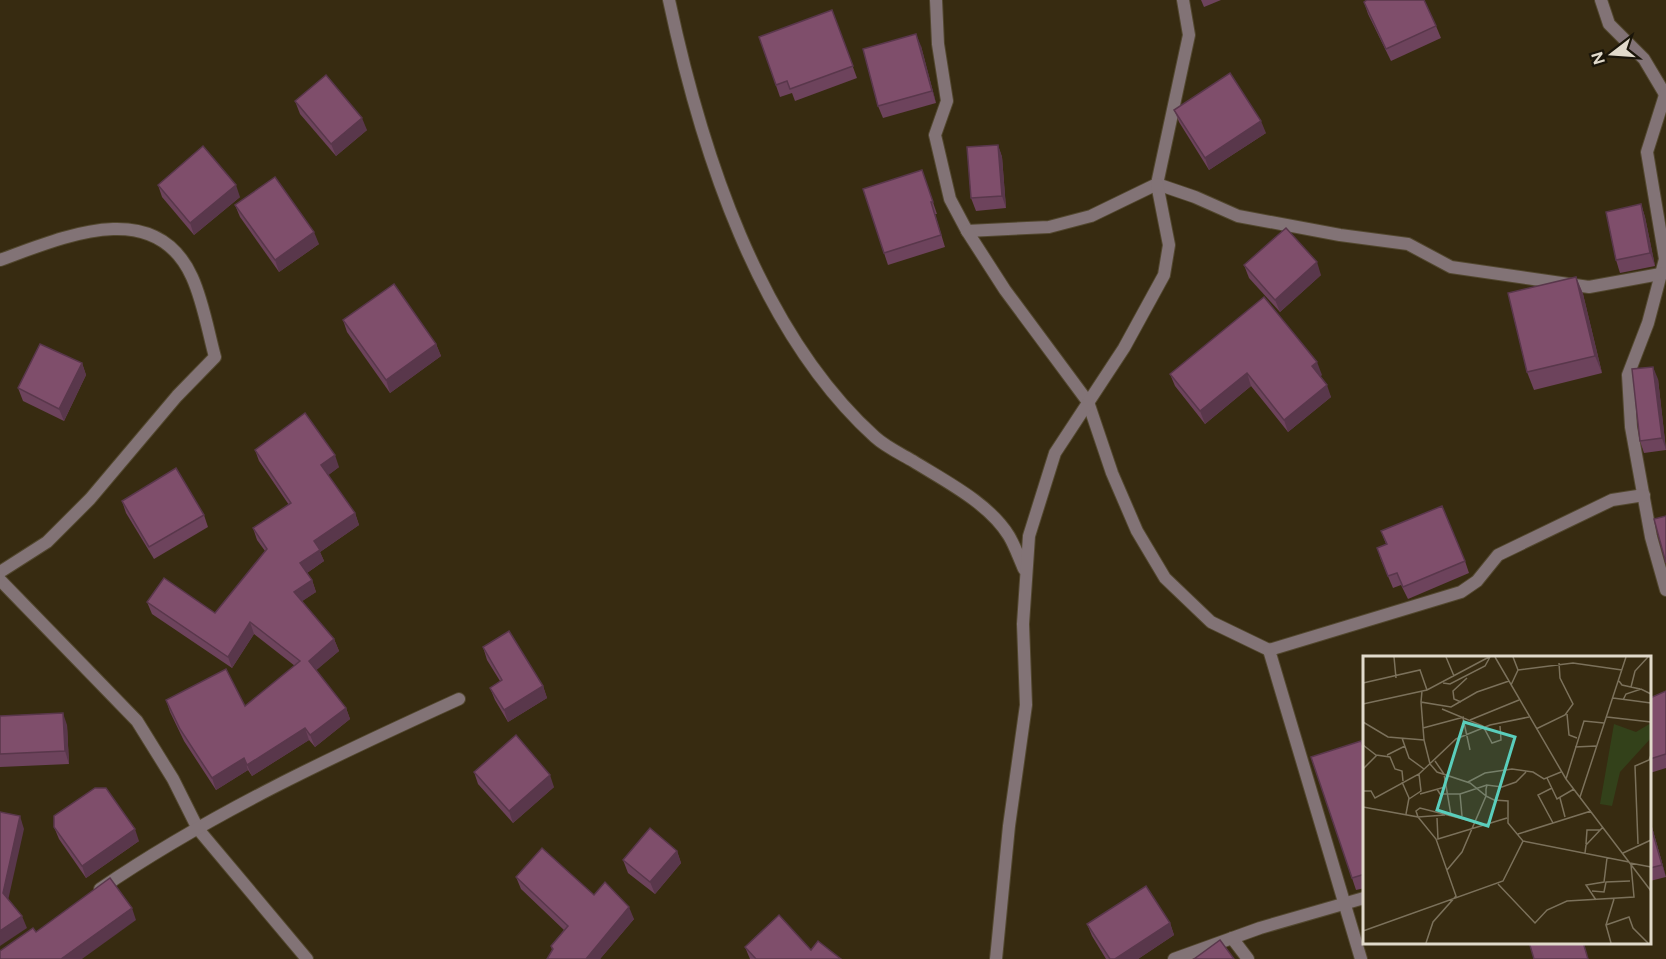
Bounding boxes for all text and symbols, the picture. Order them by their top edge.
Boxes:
north arrow [1582,24,1642,84]
text: N [1587,50,1609,67]
inset map [1363,656,1651,944]

